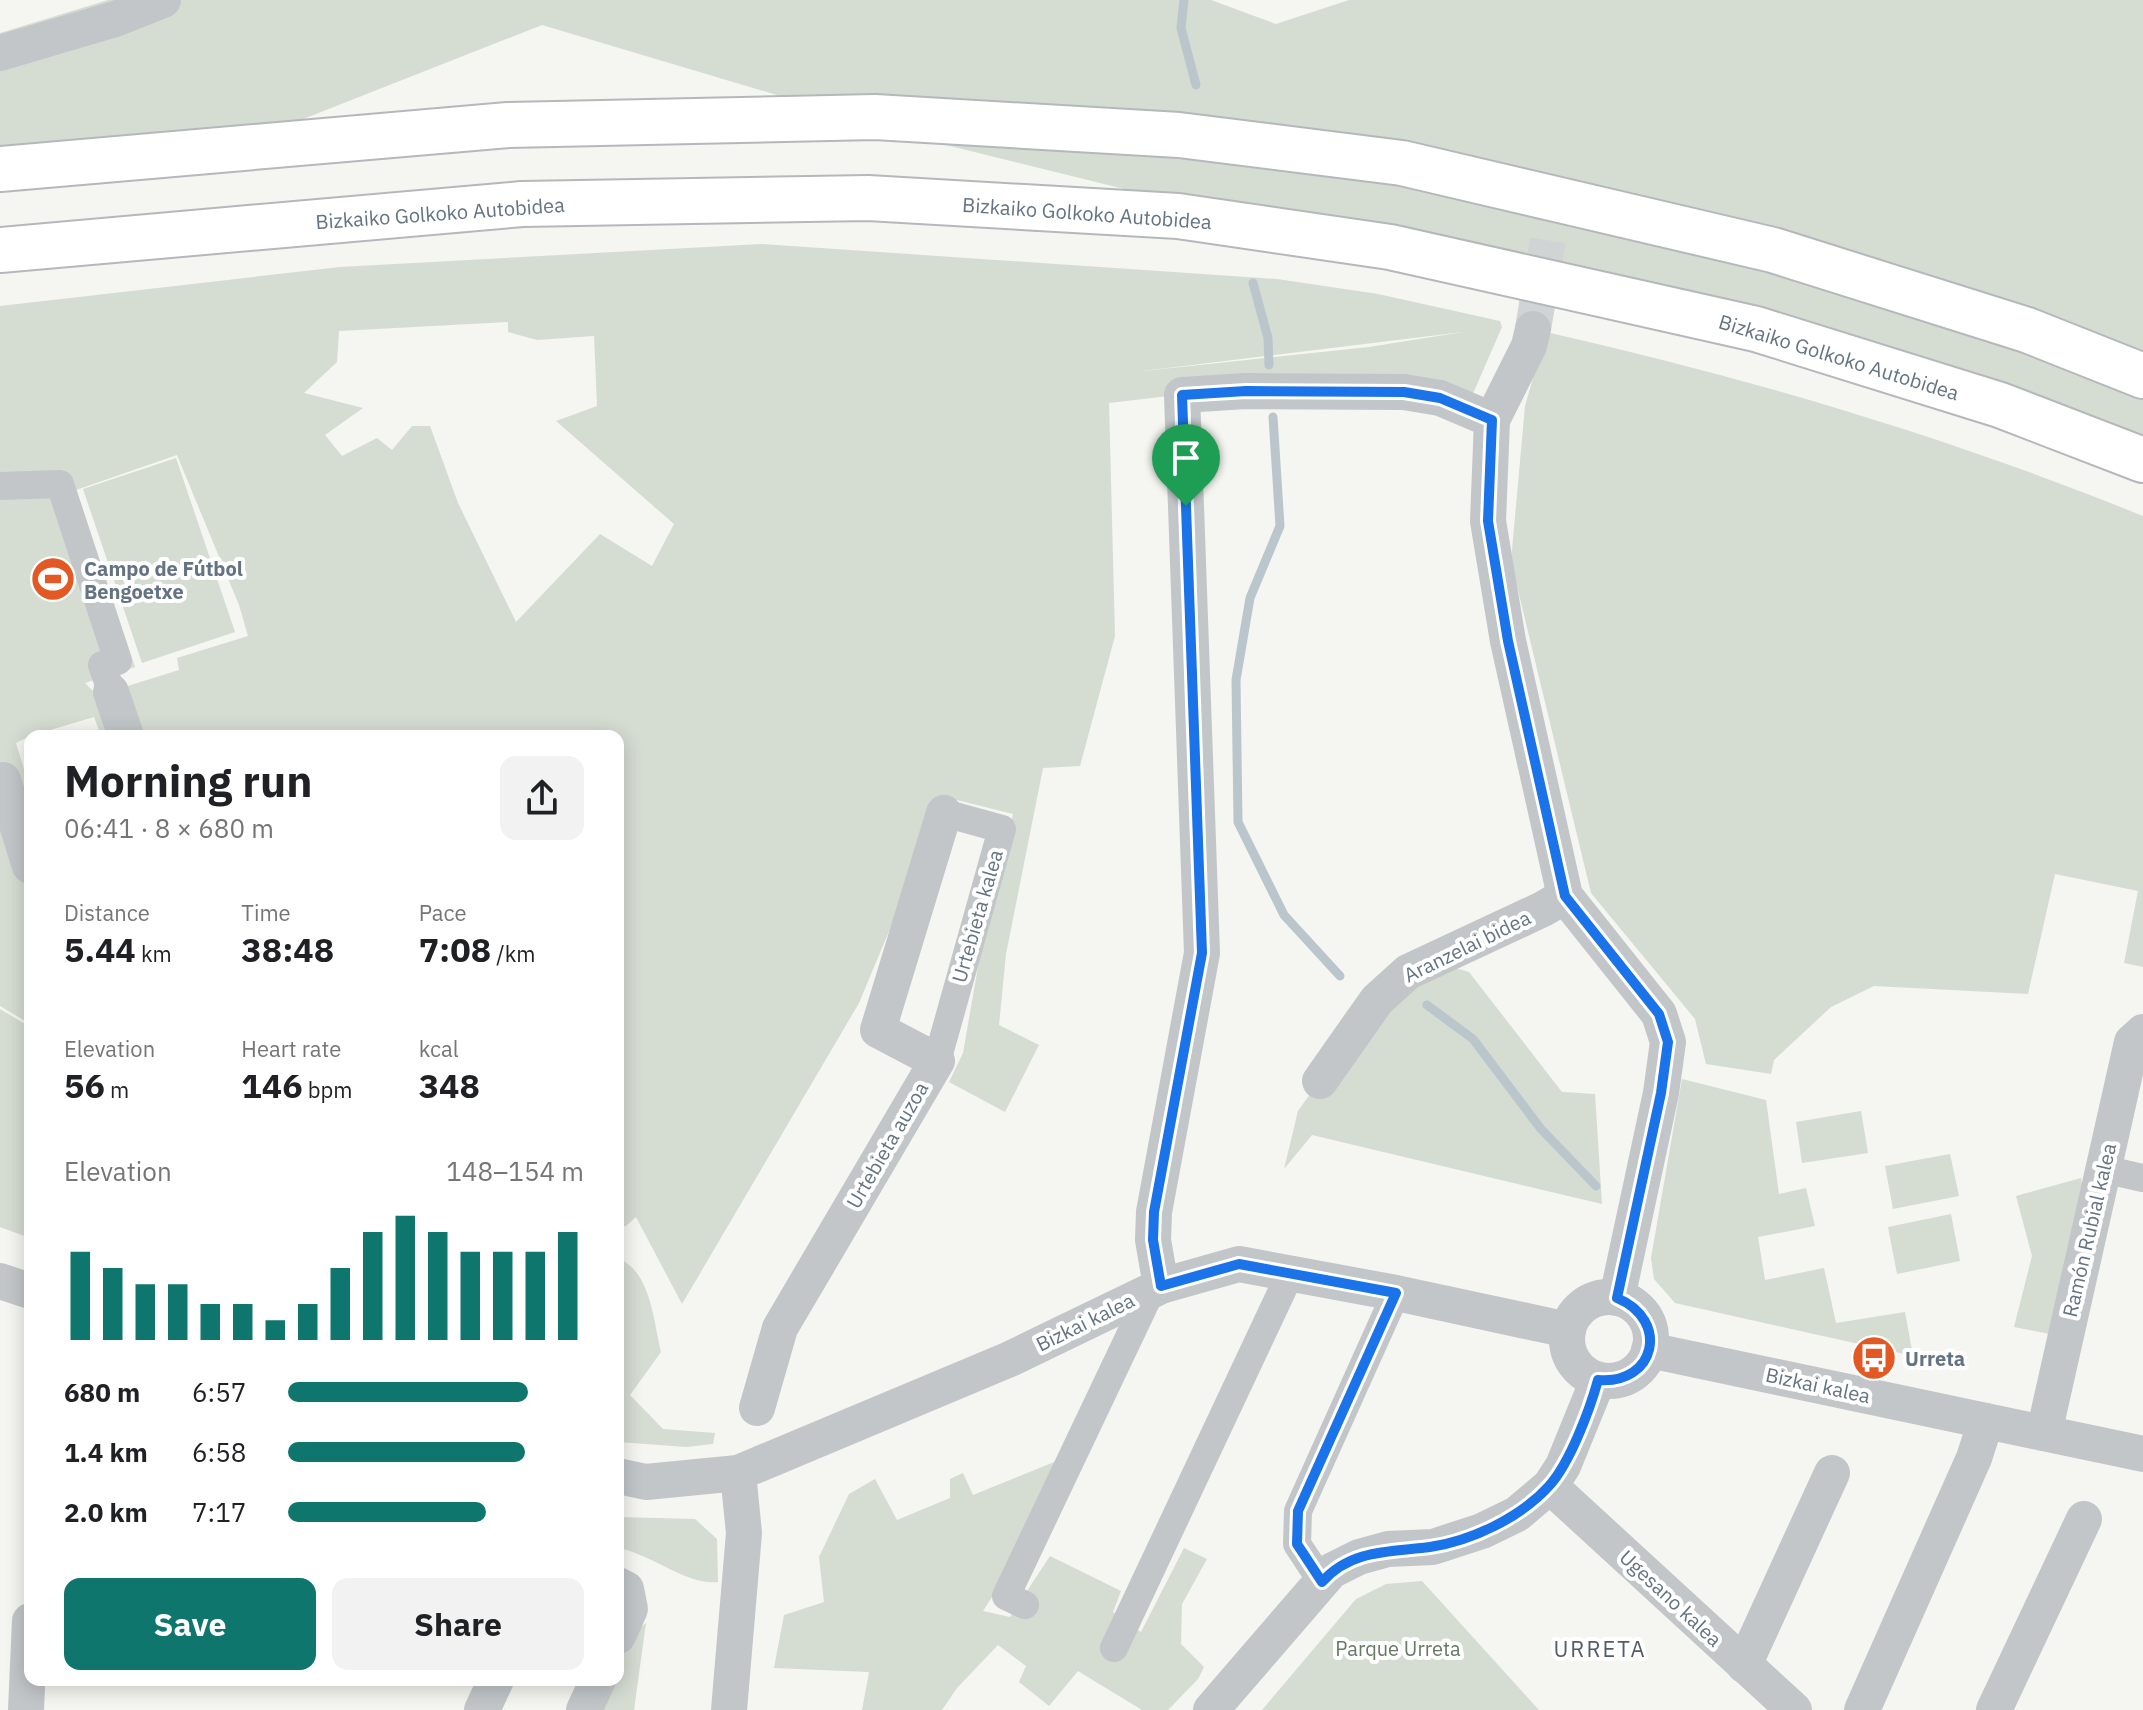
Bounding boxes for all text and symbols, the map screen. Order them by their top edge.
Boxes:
street label: Bizkaiko Golkoko Autobidea [314,191,566,235]
street label: Bizkaiko Golkoko Autobidea [961,191,1213,235]
street label: Bizkaiko Golkoko Autobidea [1716,308,1963,407]
pin [1152,424,1220,506]
icon: arrive [1164,436,1208,480]
sports icon: Campo de Fútbol Bengoetxe [29,555,77,603]
place label: Campo de Fútbol Bengoetxe [84,555,243,605]
text: Morning run [64,752,313,809]
button: share [500,756,584,840]
text: 06:41 · 8 × 680 m [64,811,274,845]
street label: Urtebieta kalea [945,846,1009,986]
text: Distance [64,898,150,927]
text: Time [241,898,291,927]
text: Pace [419,898,467,927]
street label: Aranzelai bidea [1399,904,1535,988]
text: 5.44 [64,927,136,971]
text: 38:48 [241,927,334,971]
text: 7:08 [419,927,491,971]
text: km [136,939,172,968]
text: /km [491,939,536,968]
text: Elevation [64,1034,155,1063]
text: Heart rate [241,1034,341,1063]
text: kcal [419,1034,459,1063]
text: 56 [64,1063,105,1107]
text: 146 [241,1063,303,1107]
text: 348 [419,1063,480,1107]
text: m [105,1075,129,1104]
text: bpm [303,1075,352,1104]
street label: Urtebieta auzoa [840,1077,934,1213]
street label: Ramón Rubial kalea [2056,1140,2122,1320]
text: Elevation [64,1154,172,1188]
text: 148–154 m [446,1154,584,1188]
street label: Bizkai kalea [1031,1286,1139,1357]
bus stop icon: Urreta [1850,1334,1898,1382]
place label: Urreta [1905,1345,1965,1372]
street label: Bizkai kalea [1763,1361,1873,1409]
text: 680 m [64,1375,140,1409]
text: 6:57 [192,1375,246,1409]
text: 1.4 km [64,1435,148,1469]
text: 6:58 [192,1435,246,1469]
text: 2.0 km [64,1495,148,1529]
text: 7:17 [192,1495,246,1529]
street label: Ugesano kalea [1614,1544,1728,1653]
button: Save [64,1578,316,1670]
button: Share [332,1578,584,1670]
district label: URRETA [1553,1634,1647,1663]
park label: Parque Urreta [1335,1635,1461,1662]

